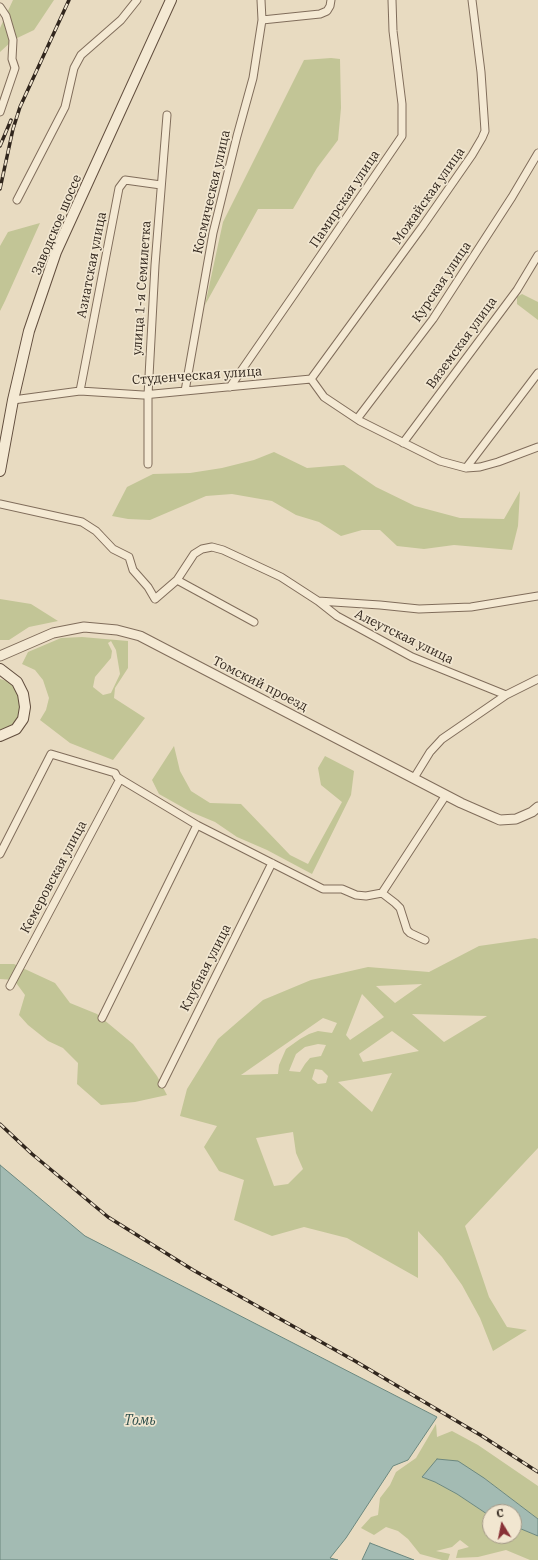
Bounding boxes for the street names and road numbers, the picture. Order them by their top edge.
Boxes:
street label: Космическая улица [190,129,234,255]
street label: Можайская улица [390,144,468,248]
street label: Памирская улица [307,147,383,251]
street label: Заводское шоссе [29,172,85,278]
street label: Азиатская улица [74,210,110,320]
street label: улица 1-я Семилетка [130,220,154,356]
street label: Курская улица [409,239,475,325]
street label: Вяземская улица [423,294,501,392]
street label: Студенческая улица [131,364,263,388]
street label: Алеутская улица [352,606,456,668]
street label: Томский проезд [210,653,310,715]
street label: Кемеровская улица [18,818,90,936]
street label: Клубная улица [177,922,235,1014]

